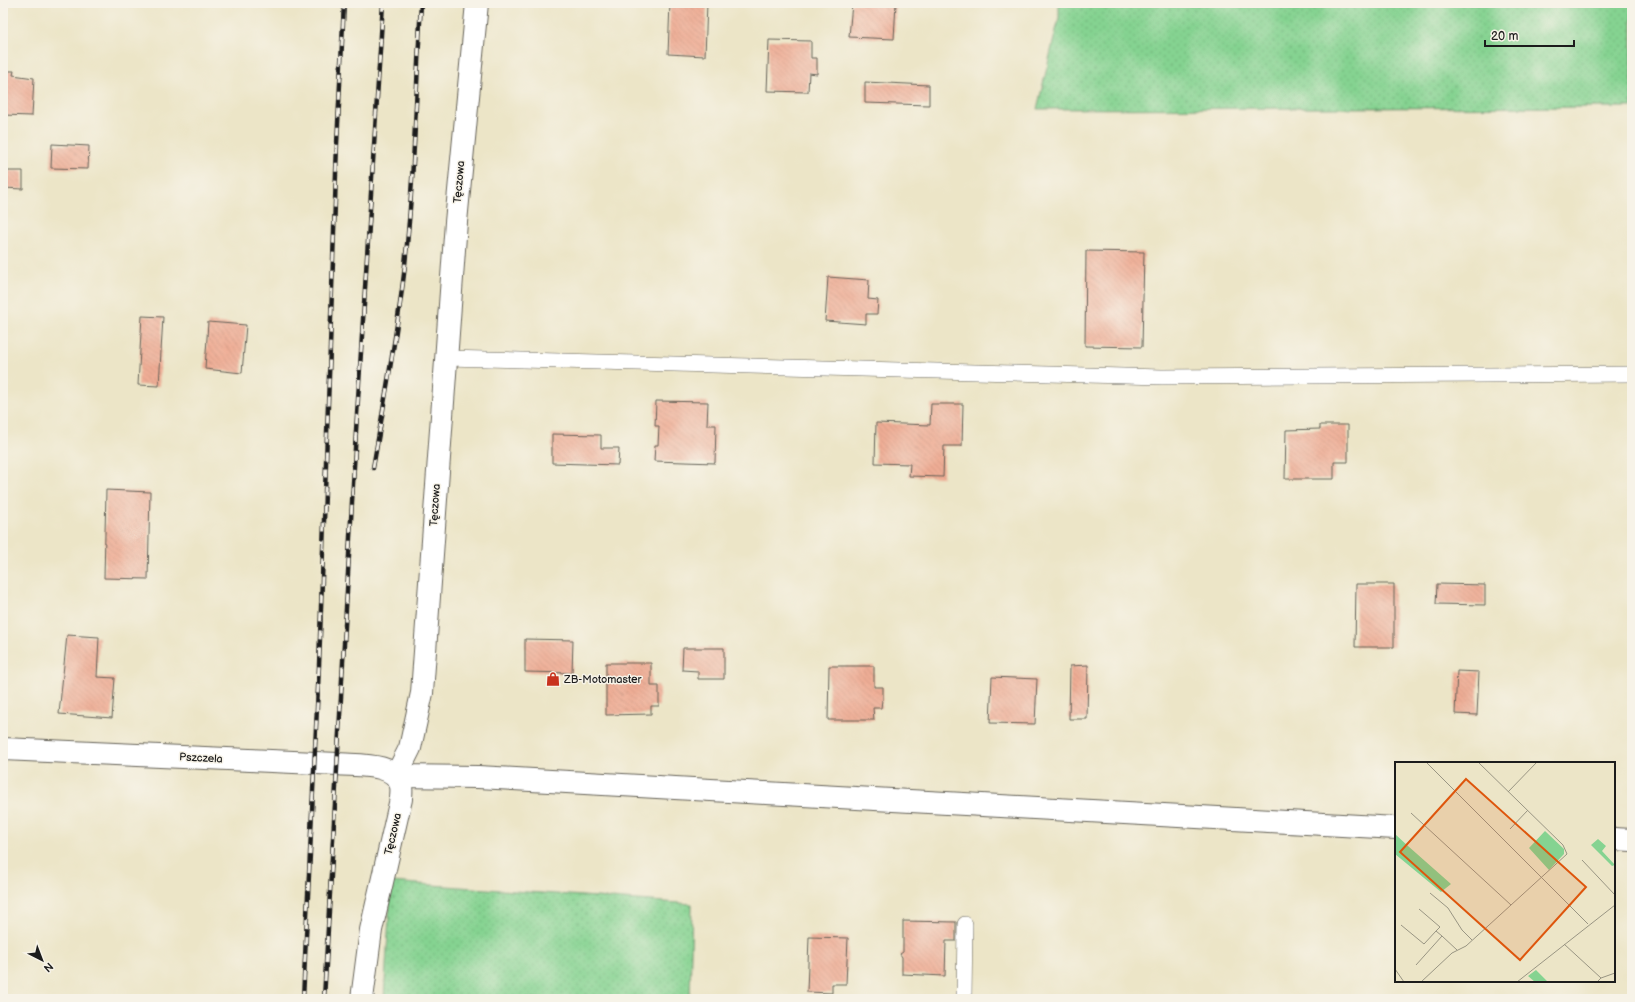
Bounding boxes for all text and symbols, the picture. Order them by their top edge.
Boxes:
scale bar [1485,22,1574,48]
text: 20 m [1491,29,1518,44]
street label: Tęczowa [451,160,467,204]
street label: Tęczowa [427,483,443,527]
shop icon: ZB-Motomaster [545,671,561,687]
place label: ZB-Motomaster [563,673,643,686]
street label: Pszczela [179,750,223,766]
inset map [1395,762,1615,982]
street label: Tęczowa [382,812,404,856]
north arrow [22,940,62,980]
text: N [41,959,56,975]

